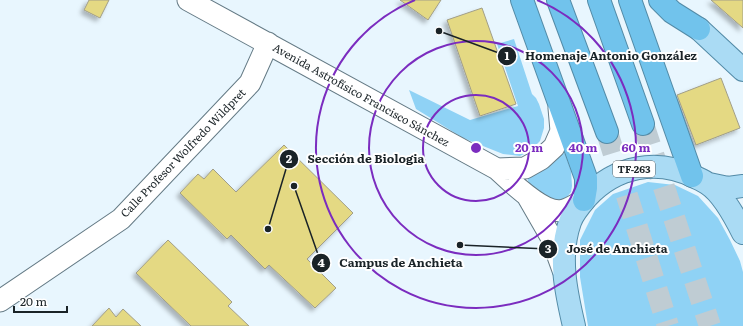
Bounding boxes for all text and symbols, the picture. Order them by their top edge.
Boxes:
street label: Avenida Astrofísico Francisco Sánchez [270,39,453,150]
callout: Homenaje Antonio González [497,44,705,68]
text: 1 [505,46,510,64]
text: Homenaje Antonio González [525,46,698,64]
street label: Calle Profesor Wolfredo Wildpret [116,84,249,220]
text: 20 m [515,138,543,156]
text: 40 m [569,138,598,156]
text: 60 m [622,138,650,156]
centre of rings [469,141,483,155]
callout: Sección de Biologia [279,147,432,171]
text: 2 [286,149,293,167]
text: Sección de Biologia [307,149,425,167]
road number: TF-263 [613,161,655,177]
callout: José de Anchieta [538,237,675,261]
text: 3 [545,239,552,257]
text: José de Anchieta [566,239,668,257]
callout: Campus de Anchieta [311,251,471,275]
text: 4 [317,253,325,271]
text: Campus de Anchieta [339,253,463,271]
scale bar [14,288,67,314]
text: 20 m [20,292,47,310]

